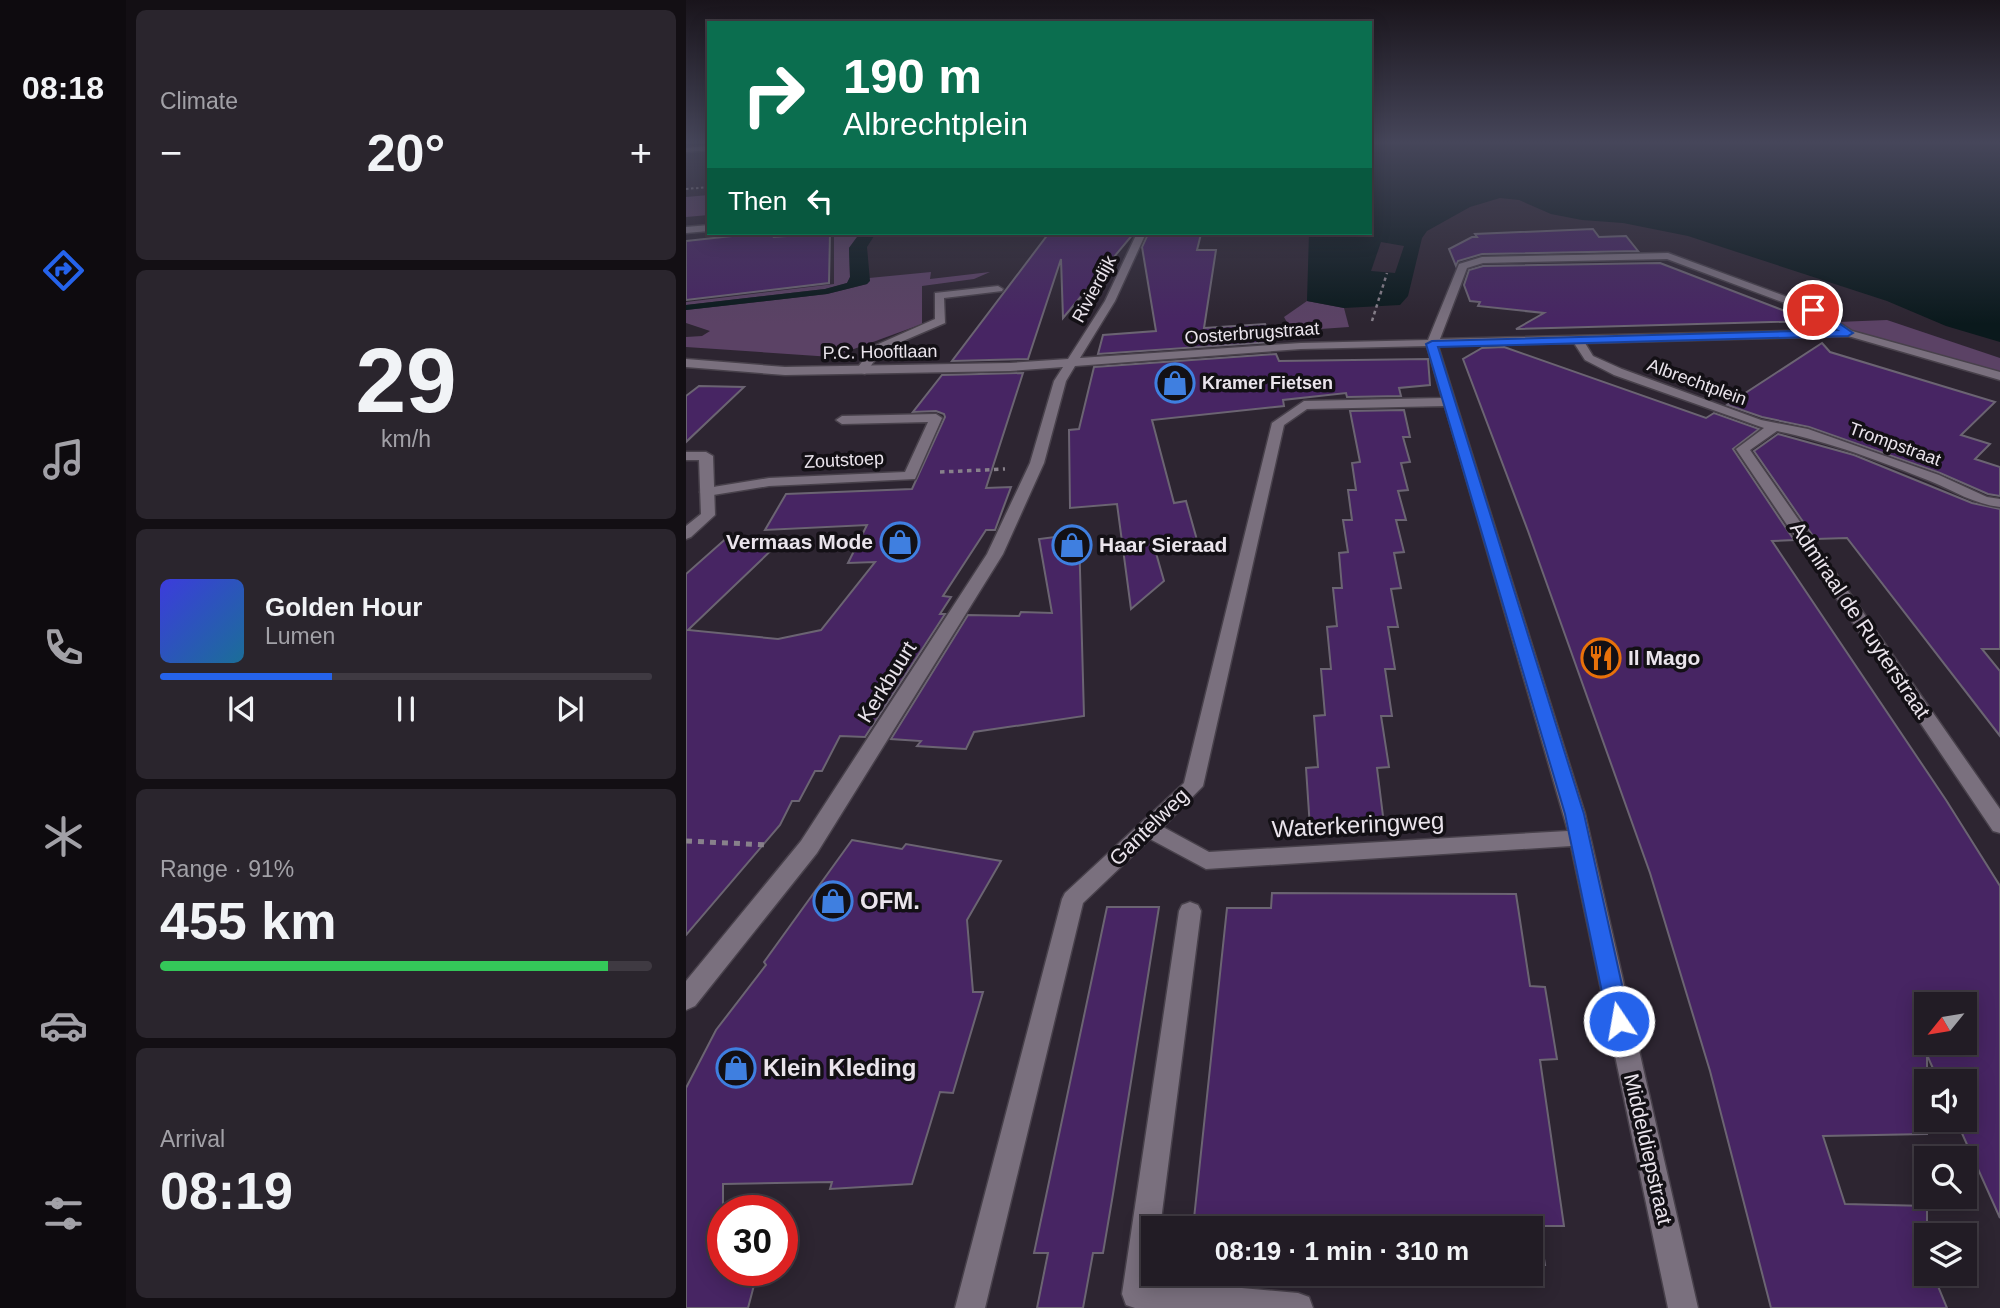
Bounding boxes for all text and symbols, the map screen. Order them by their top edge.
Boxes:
icon: right [728,49,819,140]
text: 190 m [843,49,982,103]
text: 08:18 [22,70,104,106]
text: Climate [160,88,238,114]
text: Albrechtplein [843,106,1028,142]
text: 20° [367,124,445,182]
text: − [160,132,182,174]
text: + [630,132,652,174]
icon: left [801,182,839,220]
text: Then [728,186,787,216]
icon: directions [39,246,88,295]
street label: Rivierdijk [1068,251,1120,326]
pin [1783,280,1843,340]
icon: arrive [1794,291,1832,329]
street label: Oosterbrugstraat [1184,318,1320,348]
text: 29 [355,330,457,431]
street label: P.C. Hooftlaan [822,341,938,363]
street label: Albrechtplein [1645,355,1749,409]
shop icon: Kramer Fietsen [1154,362,1196,404]
place label: Kramer Fietsen [1202,373,1333,393]
street label: Trompstraat [1846,418,1944,470]
text: km/h [381,426,431,452]
icon: music [39,435,88,484]
street label: Zoutstoep [804,448,884,472]
street label: Admiraal de Ruyterstraat [1786,517,1935,723]
shop icon: Vermaas Mode [879,521,921,563]
shop icon: Haar Sieraad [1051,524,1093,566]
place label: Vermaas Mode [726,530,873,553]
place label: Haar Sieraad [1099,533,1227,556]
text: Golden Hour [265,592,422,622]
icon: phone [39,623,88,672]
text: Lumen [265,623,335,649]
street label: Kerkbuurt [853,637,921,726]
restaurant icon: Il Mago [1580,637,1622,679]
place label: Il Mago [1628,646,1700,669]
icon: previous [223,690,261,728]
icon: pause [387,690,425,728]
icon: next [551,690,589,728]
street label: Gantelweg [1105,783,1193,870]
street label: Waterkeringweg [1271,807,1445,842]
icon: climate [39,812,88,861]
text: Range · 91% [160,856,294,882]
shop icon: OFM. [812,880,854,922]
place label: OFM. [860,887,920,914]
text: 455 km [160,892,336,950]
position arrow [1582,984,1656,1058]
north arrow [1914,992,1978,1055]
map controls [1914,992,1977,1286]
icon: car [39,1001,88,1050]
shop icon: Klein Kleding [715,1047,757,1089]
place label: Klein Kleding [763,1054,916,1081]
button: sound [1914,1069,1977,1132]
street label: Middeldiepstraat [1620,1071,1677,1227]
text: Arrival [160,1126,225,1152]
button: search [1914,1146,1977,1209]
text: 08:19 [160,1162,293,1220]
icon: filters [39,1189,88,1238]
speed limit sign: 30 [707,1195,798,1286]
button: layers [1914,1223,1977,1286]
text: 08:19 · 1 min · 310 m [1215,1236,1469,1266]

